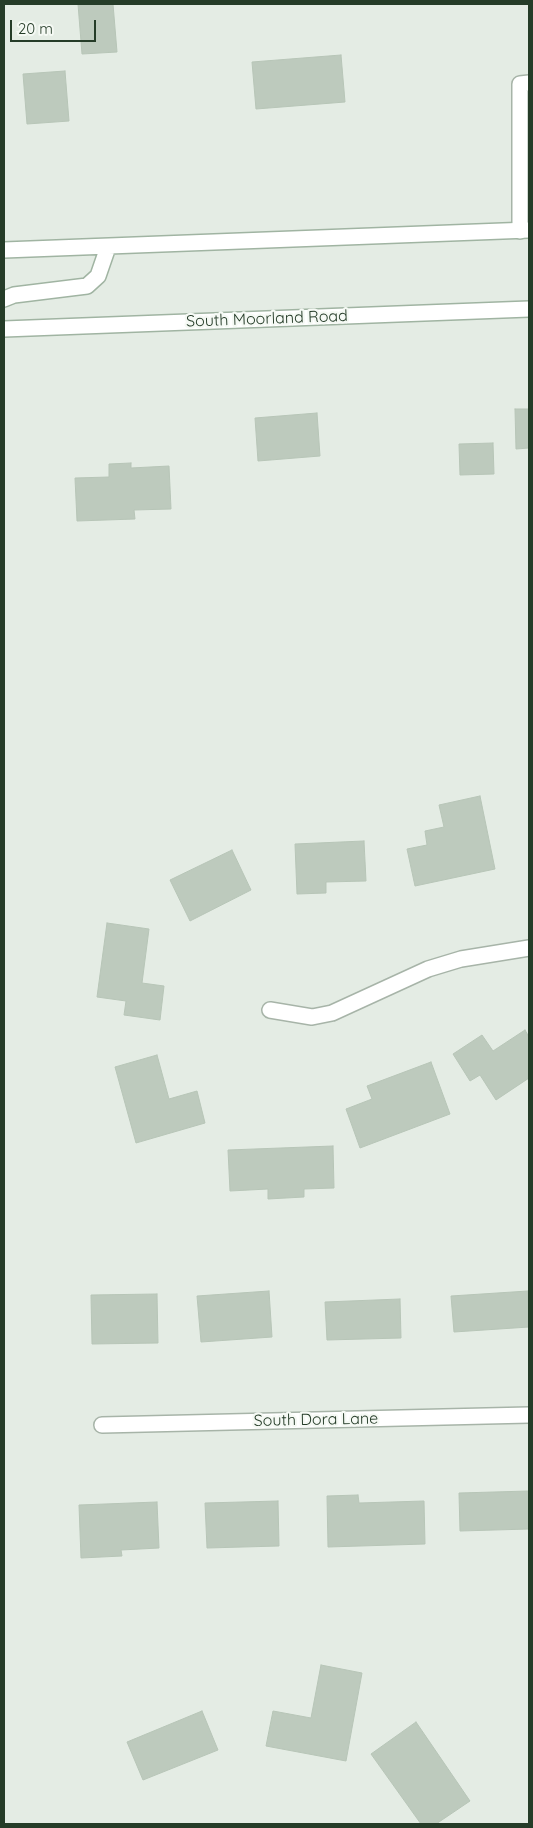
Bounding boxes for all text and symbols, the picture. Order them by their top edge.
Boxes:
scale bar [12,10,99,42]
text: 20 m [18,19,53,38]
street label: South Moorland Road [186,307,348,331]
street label: South Dora Lane [254,1409,378,1431]

